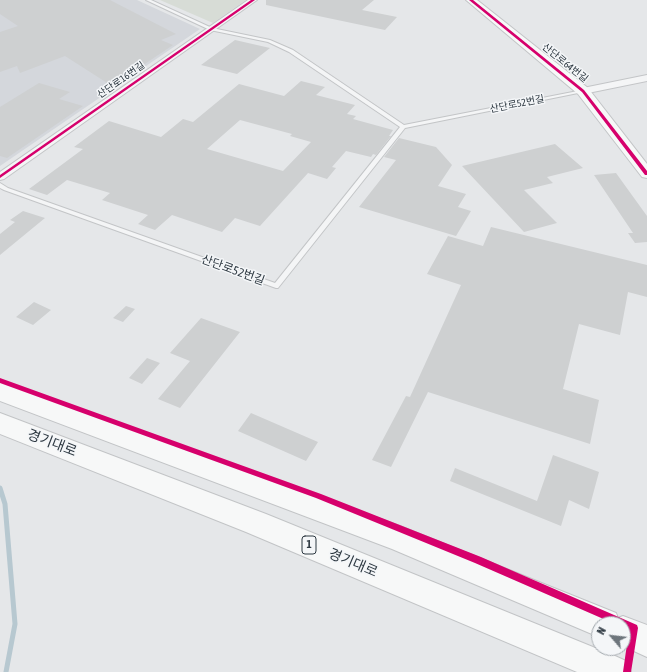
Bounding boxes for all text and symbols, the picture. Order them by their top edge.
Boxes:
street label: 산단로64번길 [540,41,590,85]
street label: 산단로16번길 [95,59,147,101]
street label: 산단로52번길 [489,93,545,115]
street label: 산단로52번길 [199,252,267,288]
street label: 경기대로 [25,426,79,460]
road number: 1 [302,536,316,554]
street label: 경기대로 [326,545,380,581]
north arrow [591,616,631,656]
text: N [594,625,608,637]

